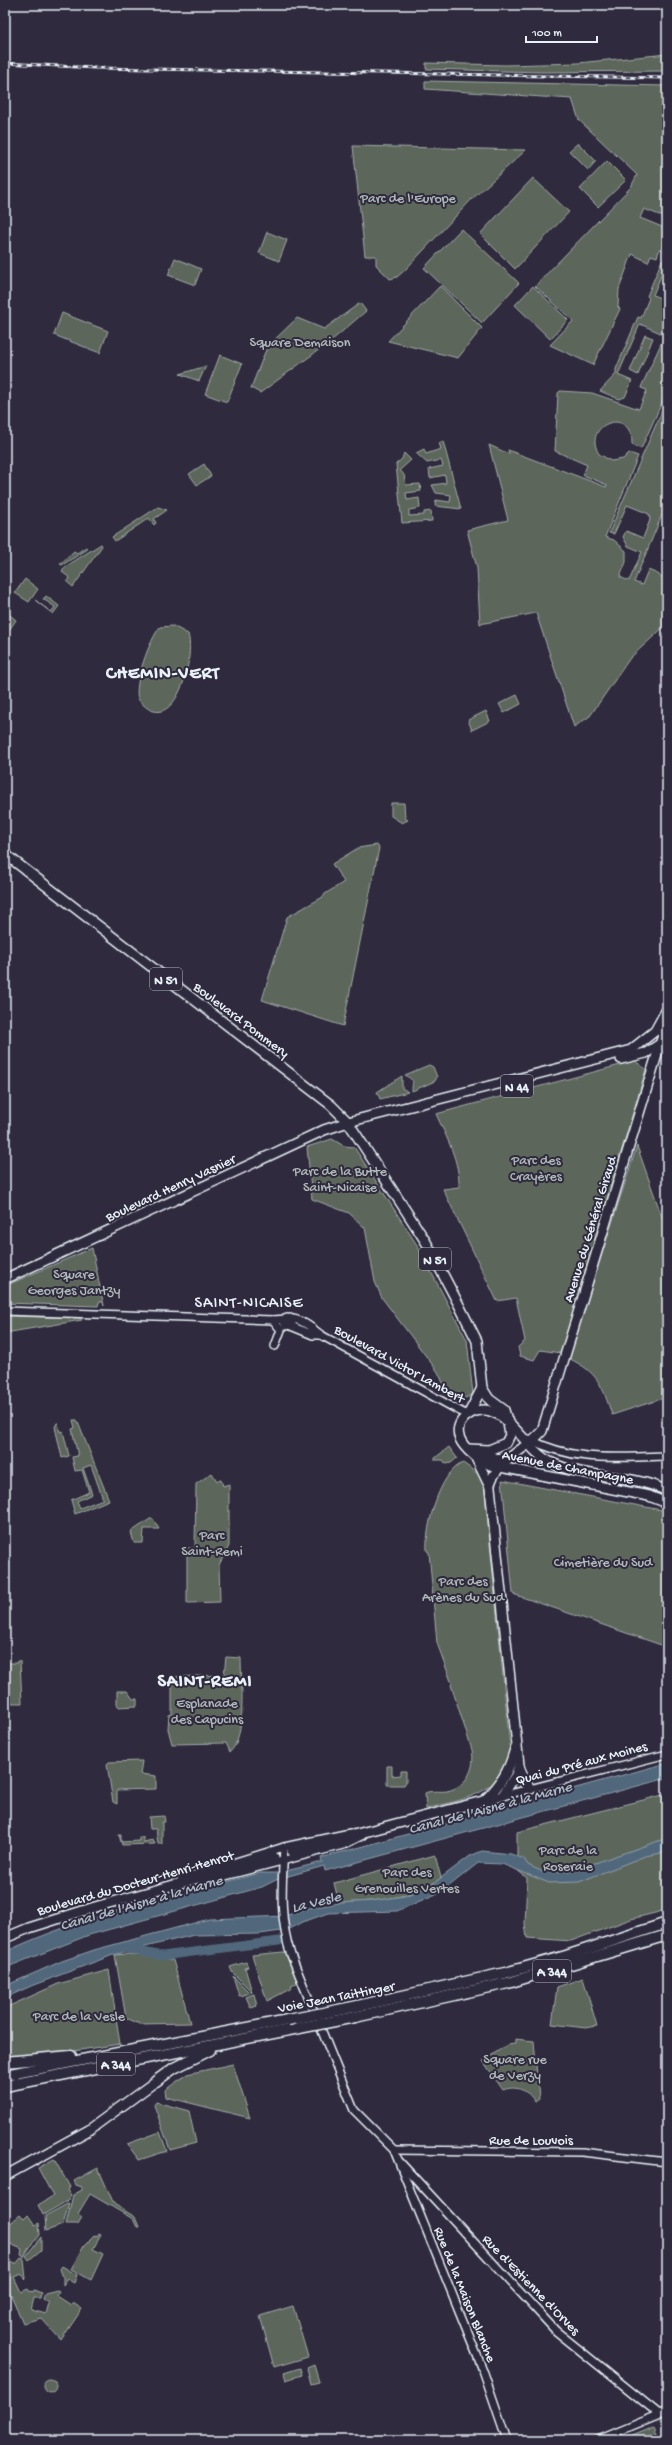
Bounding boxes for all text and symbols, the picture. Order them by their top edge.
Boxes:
scale bar [526,18,597,44]
text: 100 m [531,27,562,41]
park label: Parc de l'Europe [359,191,457,208]
park label: Square Demaison [250,335,351,352]
district label: CHEMIN-VERT [105,664,220,685]
road number: N 51 [150,968,182,990]
street label: Boulevard Pommery [188,979,292,1063]
road number: N 44 [501,1075,533,1097]
street label: Boulevard Henry Vasnier [103,1151,240,1227]
park label: Parc des Crayères [510,1153,563,1186]
street label: Avenue du Général Giraud [561,1153,622,1305]
park label: Parc de la Butte Saint-Nicaise [292,1164,388,1197]
road number: N 51 [419,1248,451,1270]
park label: Square Georges Jantzy [28,1267,120,1300]
district label: SAINT-NICAISE [195,1295,304,1314]
street label: Boulevard Victor Lambert [330,1322,468,1409]
street label: Avenue de Champagne [500,1447,635,1490]
park label: Parc Saint-Remi [181,1528,243,1561]
park label: Cimetière du Sud [554,1555,654,1572]
park label: Parc des Arènes du Sud [422,1574,506,1607]
district label: SAINT-REMI [157,1672,253,1693]
park label: Esplanade des Capucins [171,1696,244,1729]
street label: Quai du Pré aux Moines [514,1738,650,1790]
water label: Canal de l'Aisne à la Marne [407,1778,575,1839]
park label: Parc de la Roseraie [538,1843,598,1876]
street label: Boulevard du Docteur-Henri-Henrot [34,1848,237,1921]
park label: Parc des Grenouilles Vertes [355,1865,460,1898]
water label: Canal de l'Aisne à la Marne [58,1872,226,1936]
water label: La Vesle [290,1888,344,1918]
road number: A 344 [533,1960,571,1982]
street label: Voie Jean Taittinger [276,1979,397,2018]
park label: Parc de la Vesle [32,2009,126,2026]
park label: Square rue de Verzy [483,2052,547,2085]
road number: A 344 [97,2053,135,2075]
street label: Rue de Louvois [489,2133,574,2150]
street label: Rue de la Maison Blanche [429,2225,499,2366]
street label: Rue d'Estienne d'Orves [478,2232,583,2340]

